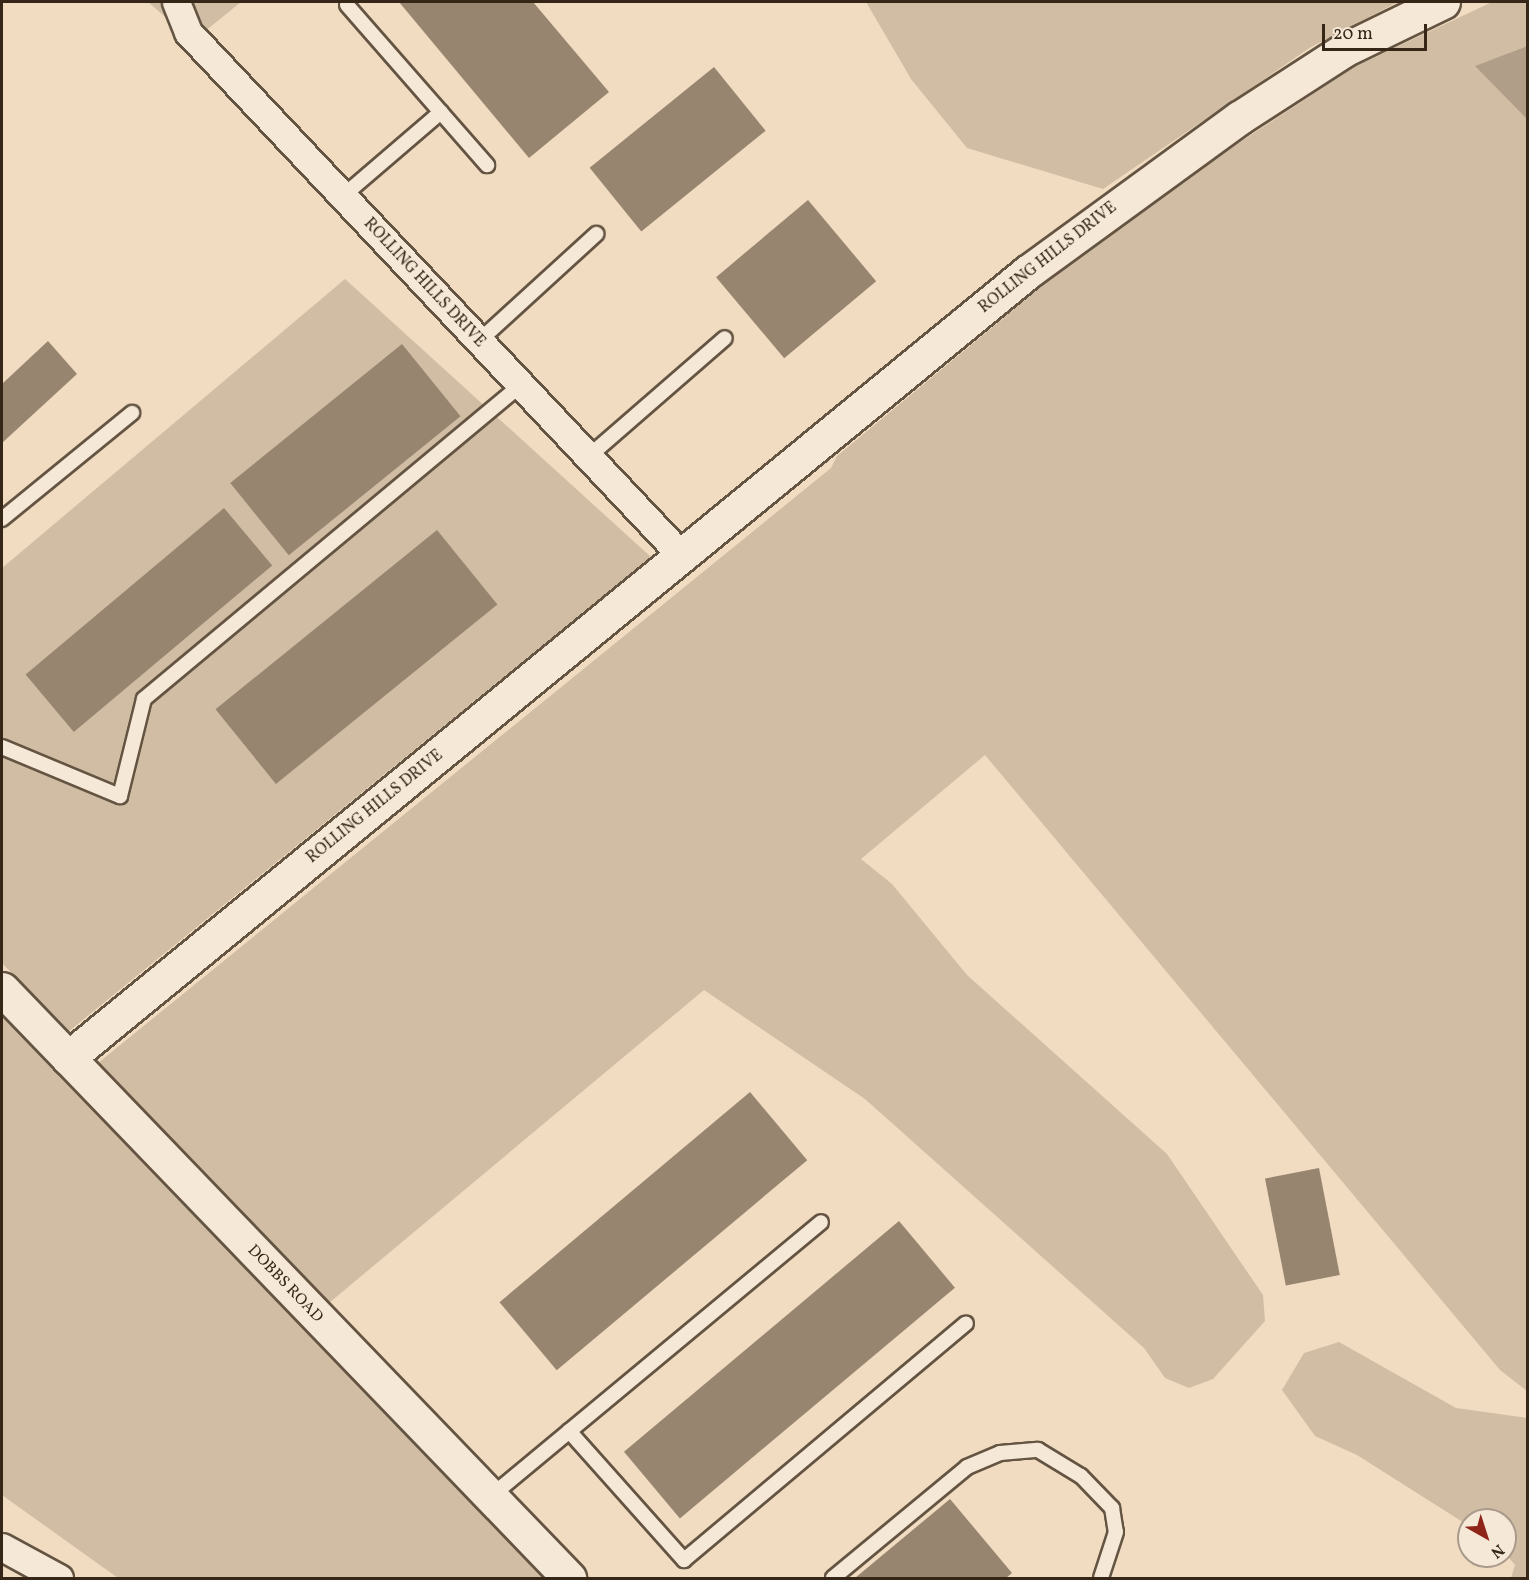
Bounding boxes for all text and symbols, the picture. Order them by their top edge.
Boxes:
scale bar [1325,12,1430,50]
text: 20 m [1333,22,1373,47]
street label: ROLLING HILLS DRIVE [975,198,1121,318]
street label: ROLLING HILLS DRIVE [359,214,489,352]
street label: ROLLING HILLS DRIVE [303,746,447,868]
street label: DOBBS ROAD [243,1241,327,1327]
north arrow [1457,1508,1517,1568]
text: N [1486,1538,1509,1563]

